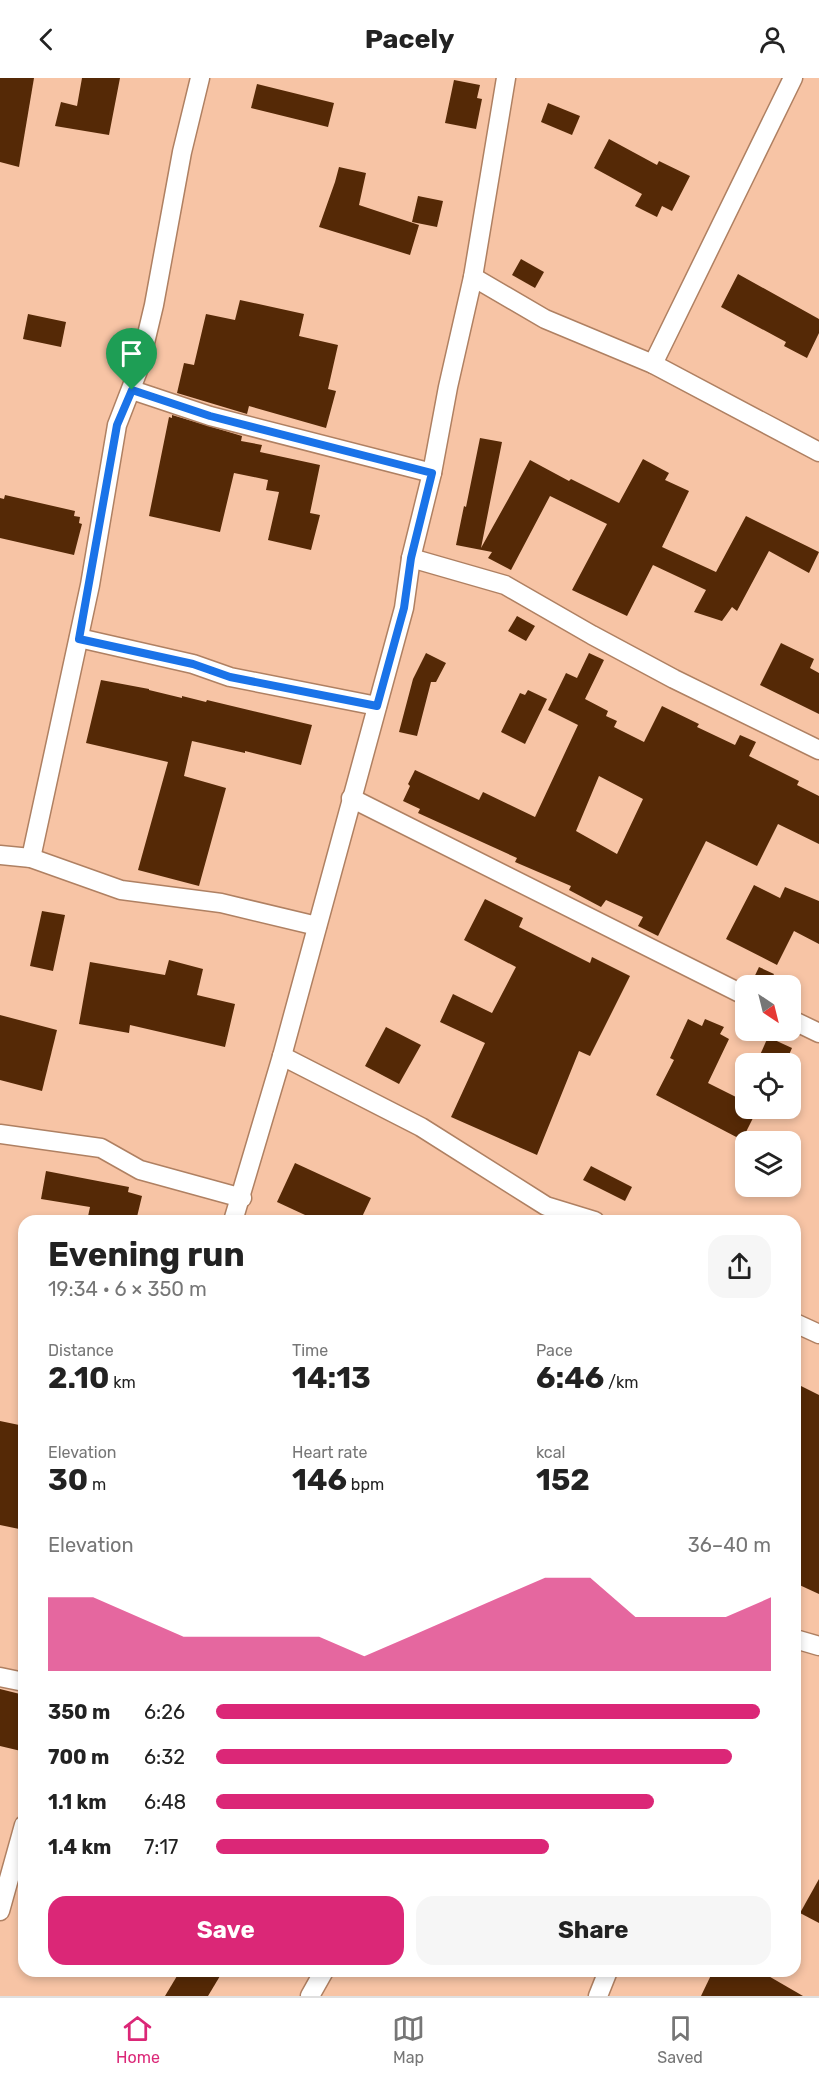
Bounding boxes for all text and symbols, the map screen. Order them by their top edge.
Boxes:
icon: back [30,23,63,56]
text: Pacely [365,23,454,55]
icon: person [756,23,789,56]
pin [106,328,157,390]
icon: arrive [115,337,148,370]
north arrow [735,975,801,1041]
map controls [735,975,801,1197]
button: locate [735,1053,801,1119]
button: layers [735,1131,801,1197]
text: Evening run [48,1235,245,1274]
button: share [708,1235,771,1298]
text: 19:34 · 6 × 350 m [48,1277,207,1301]
text: Distance [48,1341,114,1360]
text: Time [292,1341,328,1360]
text: Pace [536,1341,573,1360]
text: 2.10 [48,1360,109,1396]
text: 14:13 [292,1360,371,1396]
text: 6:46 [536,1360,604,1396]
text: km [109,1373,136,1392]
text: /km [604,1373,638,1392]
text: Elevation [48,1443,117,1462]
text: Heart rate [292,1443,367,1462]
text: kcal [536,1443,565,1462]
text: 30 [48,1462,88,1498]
text: 146 [292,1462,347,1498]
text: 152 [536,1462,590,1498]
text: m [88,1475,106,1494]
text: bpm [347,1475,384,1494]
text: Elevation [48,1533,134,1557]
text: 36–40 m [688,1533,771,1557]
text: 350 m [48,1700,110,1724]
text: 6:26 [144,1700,185,1724]
text: 700 m [48,1745,109,1769]
text: 6:32 [144,1745,185,1769]
text: 1.1 km [48,1790,107,1814]
text: 6:48 [144,1790,186,1814]
text: 1.4 km [48,1835,111,1859]
text: 7:17 [144,1835,178,1859]
button: Save [48,1896,404,1965]
button: Share [416,1896,771,1965]
tab: Home [116,2012,160,2067]
tab: Map [392,2012,425,2067]
tab: Saved [657,2012,703,2067]

